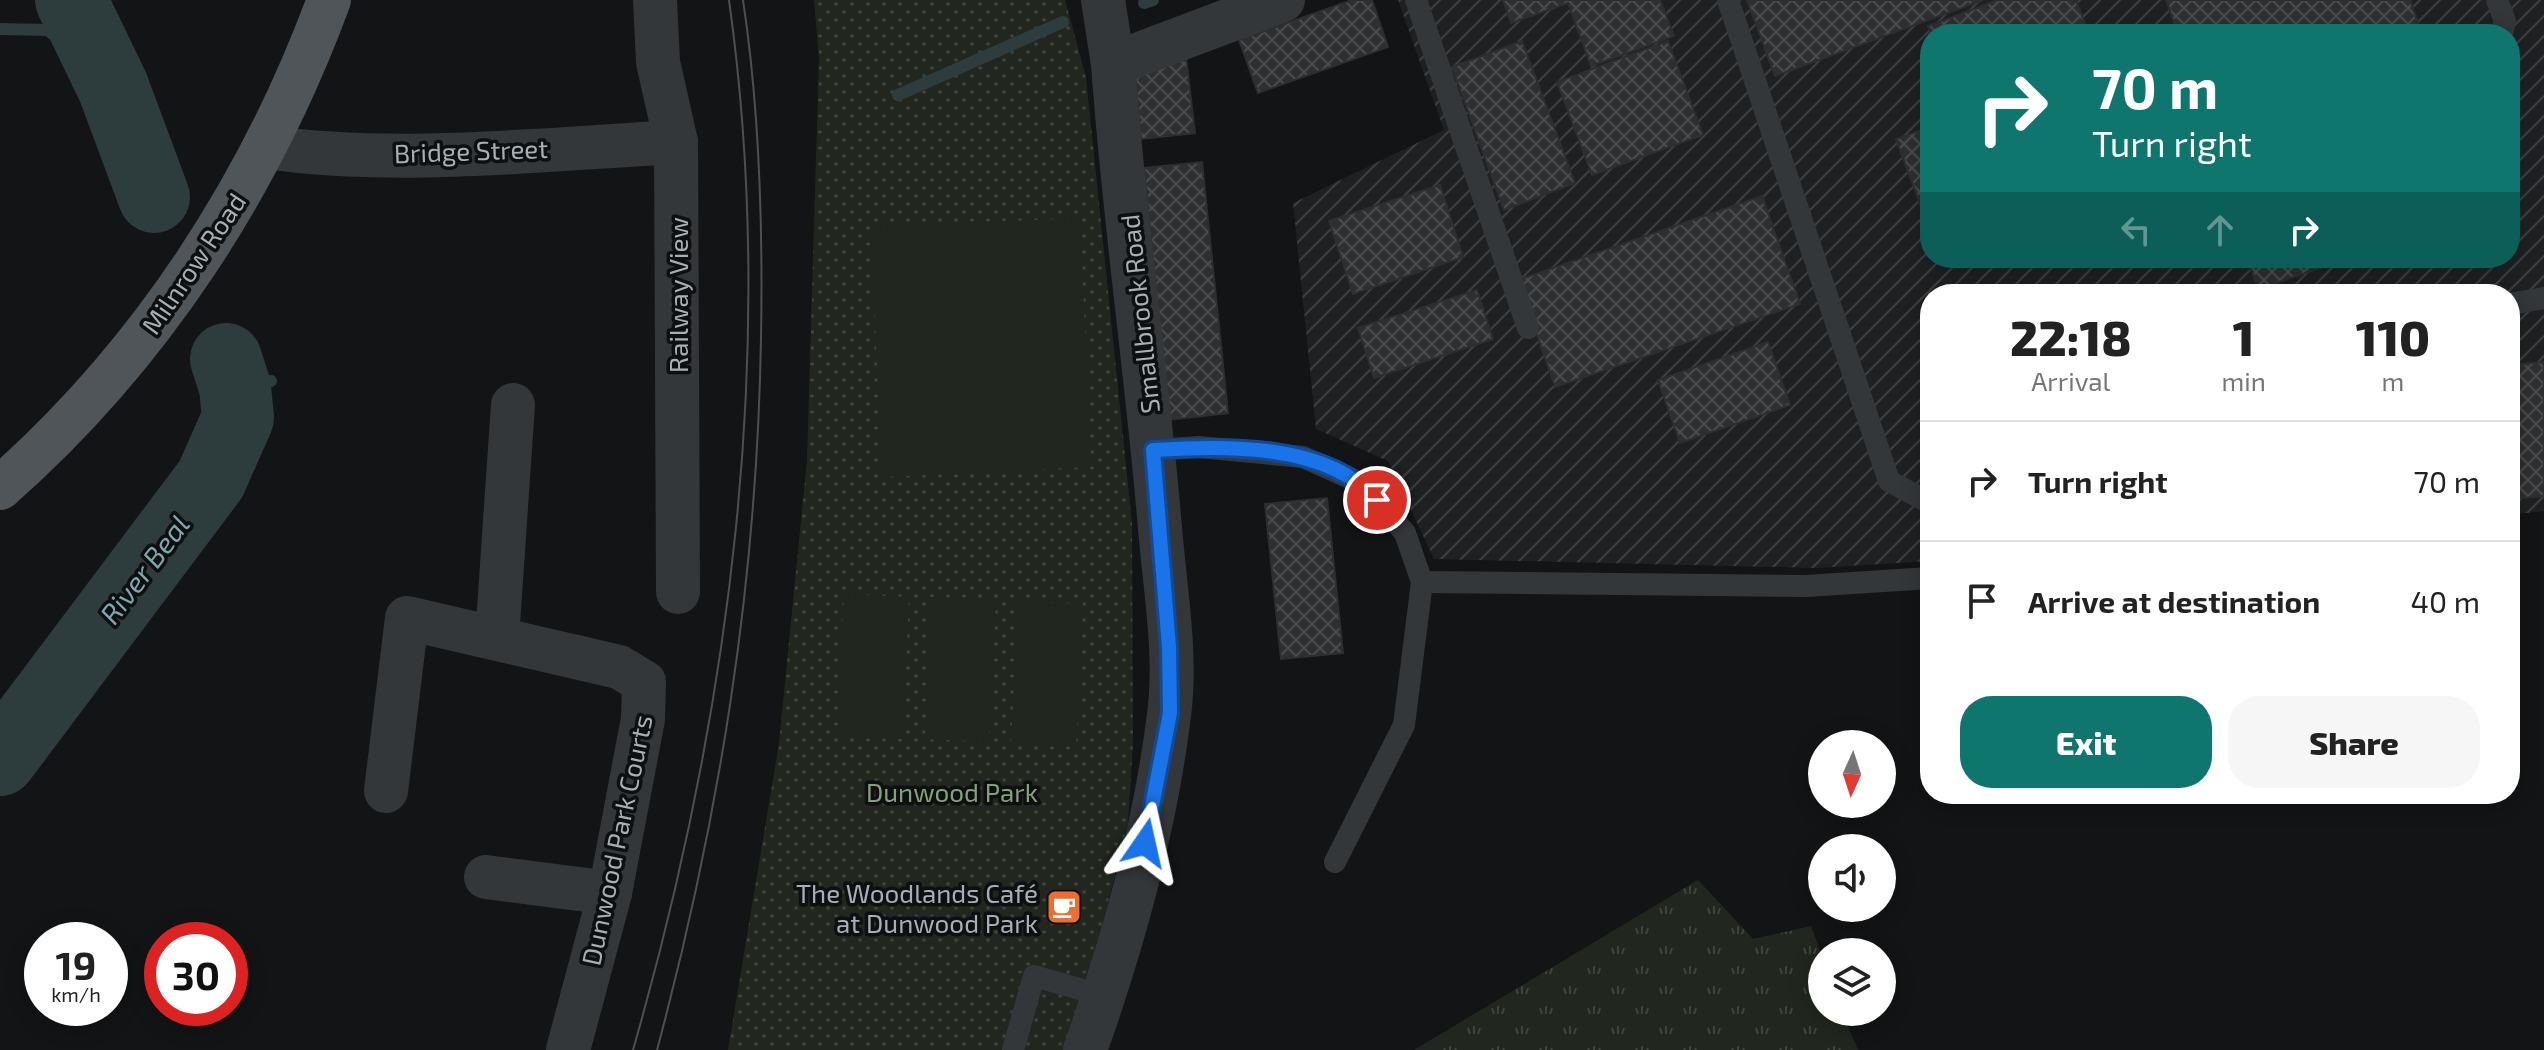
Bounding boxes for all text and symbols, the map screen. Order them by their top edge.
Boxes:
text: 70 m [2092,53,2218,120]
icon: right [1960,56,2064,160]
text: Turn right [2092,121,2252,164]
street label: Bridge Street [393,132,549,168]
street label: Milnrow Road [134,187,252,339]
icon: left [2114,208,2158,252]
icon: ahead [2198,208,2242,252]
icon: right [2282,208,2326,252]
street label: Smallbrook Road [1113,213,1165,415]
street label: Railway View [662,217,693,373]
text: 22:18 [2010,308,2132,366]
text: 1 [2233,308,2254,366]
text: 110 [2356,308,2430,366]
text: Arrival [2031,365,2110,396]
text: min [2221,365,2266,396]
text: m [2382,365,2404,396]
icon: right [1960,459,2004,503]
text: Turn right [2028,463,2168,499]
text: 70 m [2414,463,2480,499]
pin [1343,466,1411,534]
icon: arrive [1355,478,1399,522]
water label: River Beal [92,508,196,630]
icon: arrive [1960,579,2004,623]
text: Arrive at destination [2028,583,2320,619]
text: 40 m [2410,583,2480,619]
button: Exit [1960,696,2212,788]
button: Share [2228,696,2480,788]
street label: Dunwood Park Courts [574,712,658,968]
north arrow [1808,730,1896,818]
map controls [1808,730,1896,1026]
park label: Dunwood Park [866,776,1038,807]
position arrow [1103,801,1187,885]
button: sound [1808,834,1896,922]
place label: The Woodlands Café at Dunwood Park [796,877,1038,938]
cafe icon: The Woodlands Café at Dunwood Park [1045,888,1083,926]
speed limit sign: 30 [144,922,248,1026]
button: layers [1808,938,1896,1026]
text: 19 [56,940,96,988]
text: km/h [51,982,101,1006]

